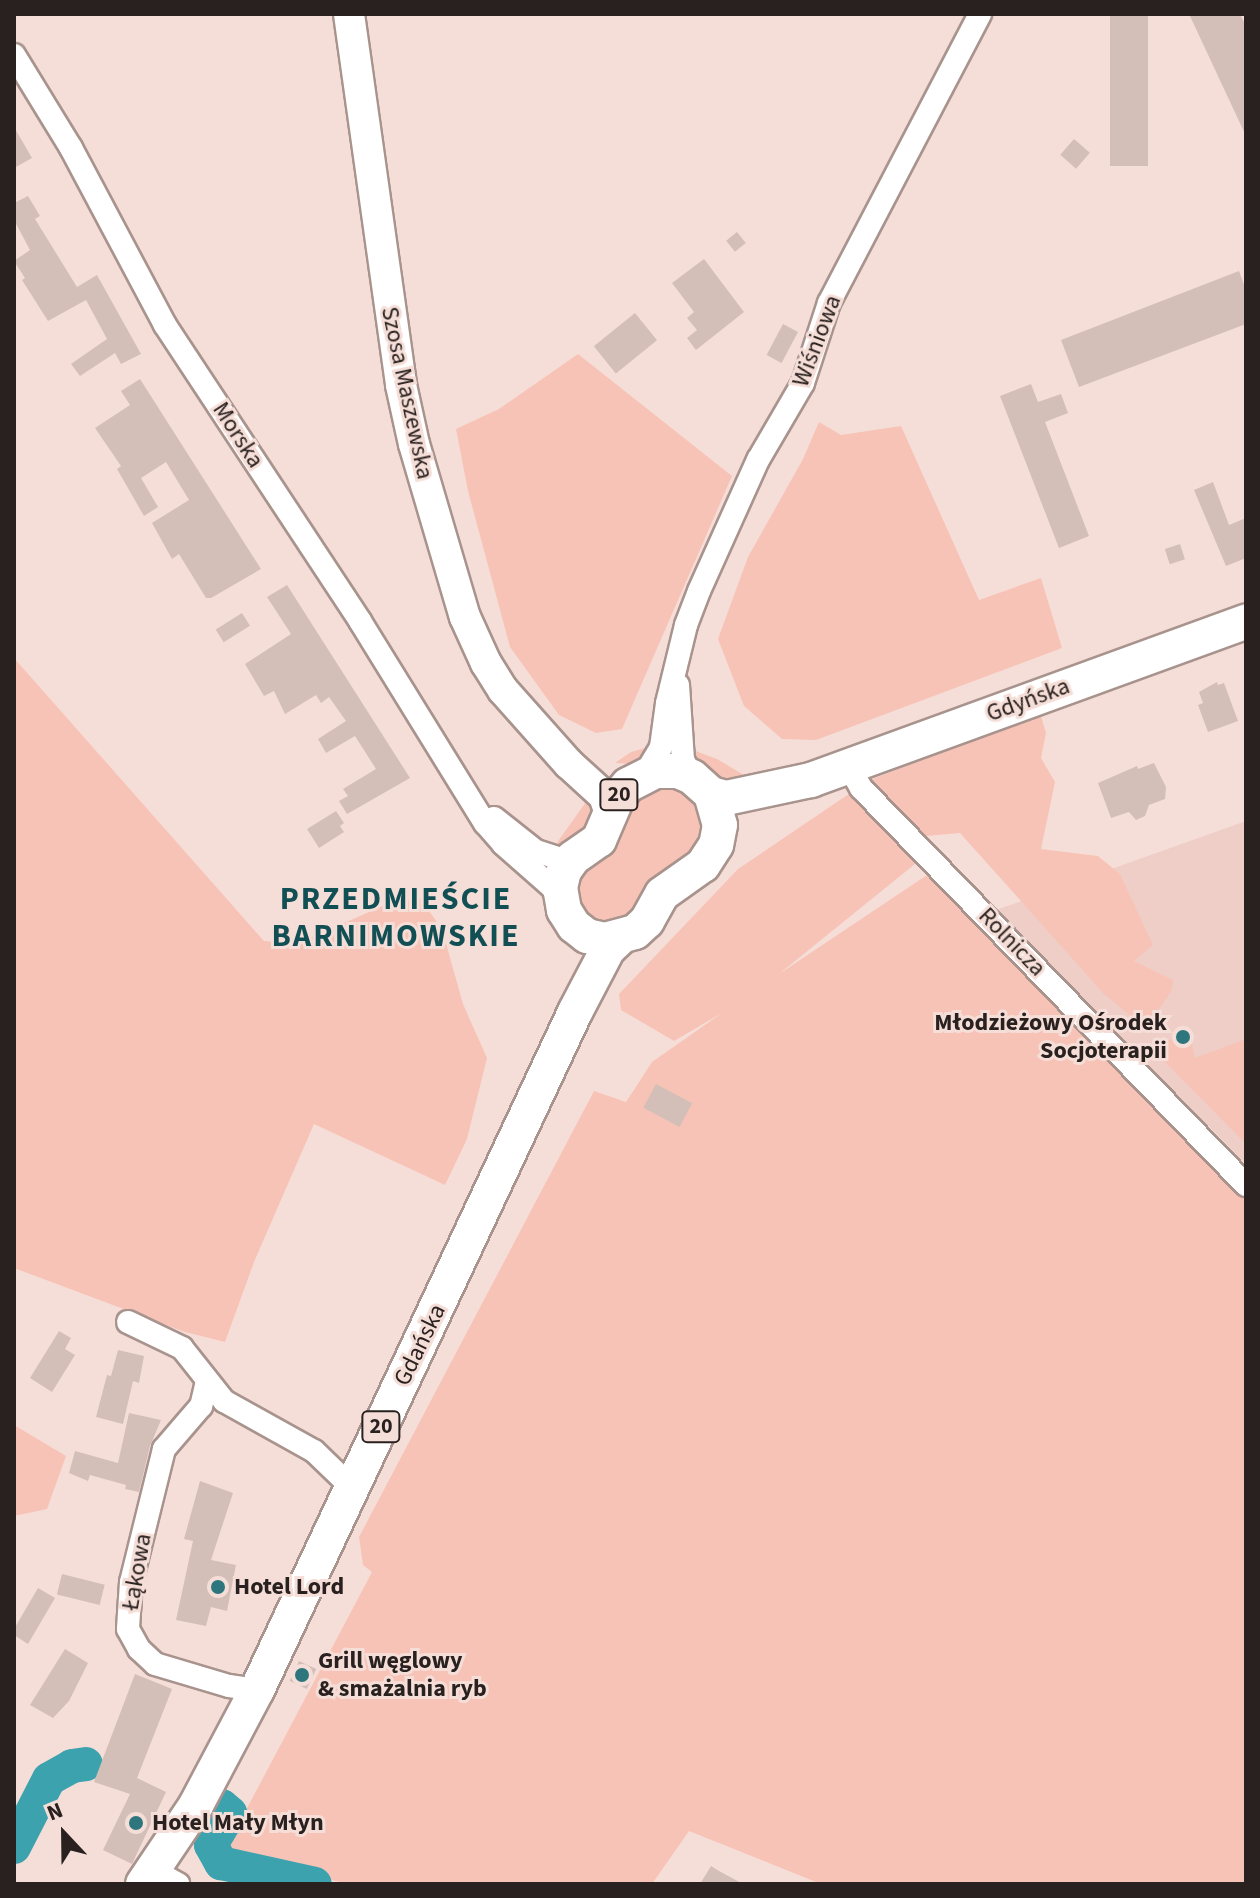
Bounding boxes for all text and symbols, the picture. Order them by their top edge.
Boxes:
street label: Wiśniowa [786,291,848,391]
street label: Szosa Maszewska [375,304,439,482]
street label: Morska [206,397,270,473]
street label: Gdyńska [983,672,1073,728]
road number: 20 [599,777,639,813]
district label: PRZEDMIEŚCIE BARNIMOWSKIE [271,881,521,956]
street label: Rolnicza [972,902,1052,982]
place label: Młodzieżowy Ośrodek Socjoterapii [934,1009,1167,1065]
marker: Młodzieżowy Ośrodek Socjoterapii [1174,1028,1192,1046]
street label: Gdańska [388,1300,452,1390]
road number: 20 [361,1409,401,1445]
street label: Łąkowa [116,1531,158,1613]
place label: Hotel Lord [234,1573,344,1601]
marker: Hotel Lord [209,1578,227,1596]
place label: Grill węglowy & smażalnia ryb [318,1647,487,1703]
marker: Grill węglowy & smażalnia ryb [293,1666,311,1684]
north arrow [24,1794,104,1874]
text: N [42,1794,68,1829]
place label: Hotel Mały Młyn [152,1809,324,1837]
marker: Hotel Mały Młyn [127,1814,145,1832]

